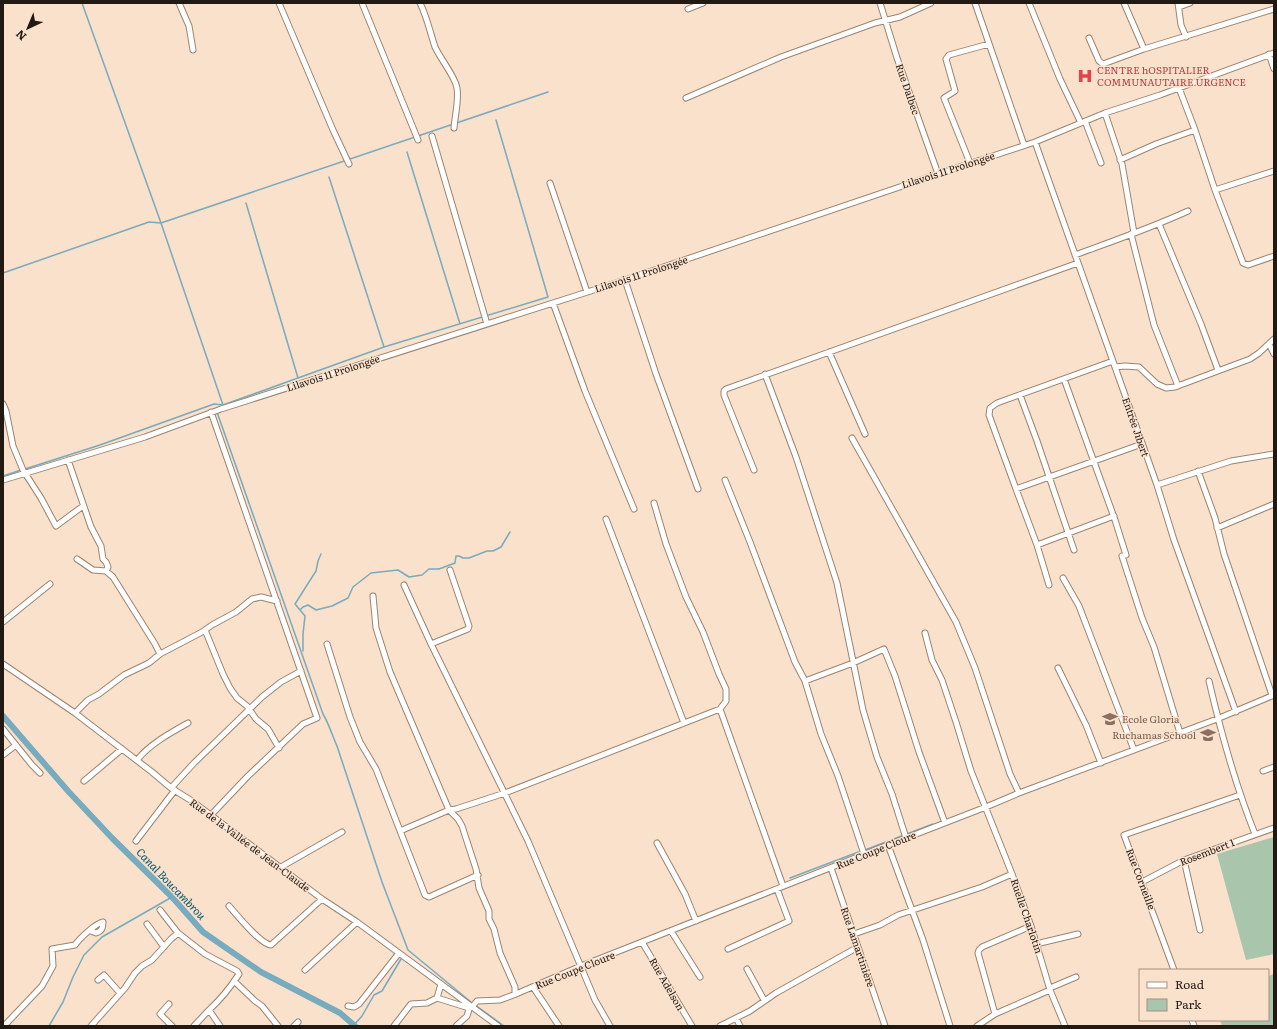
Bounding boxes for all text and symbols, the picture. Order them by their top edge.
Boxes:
north arrow [8,8,48,48]
text: N [11,27,29,45]
street label: Rue Dalbec [893,61,924,116]
place label: CENTRE hOSPITALIER COMMUNAUTAIRE URGENCE [1097,62,1246,89]
hospital icon: CENTRE hOSPITALIER COMMUNAUTAIRE URGENCE [1076,67,1094,85]
street label: Lilavois 11 Prolongée [899,147,996,192]
street label: Lilavois 11 Prolongée [592,251,689,296]
street label: Lilavois 11 Prolongée [284,350,381,395]
street label: Entrée Jibert [1119,395,1154,459]
school or university icon: Ecole Gloria [1101,710,1119,728]
place label: Ecole Gloria [1122,711,1180,726]
school or university icon: Ruchamas School [1199,726,1217,744]
place label: Ruchamas School [1112,727,1197,742]
street label: Rue de la Vallée de Jean-Claude [187,794,314,895]
street label: Rue Coupe Cloure [834,827,918,872]
street label: Rosembert 1 [1177,834,1236,869]
water label: Canal Boucambrou [133,844,211,923]
street label: Rue Corneille [1123,846,1160,912]
street label: Ruelle Charlotin [1008,876,1047,956]
street label: Rue Lamartinière [838,905,879,989]
street label: Rue Coupe Cloure [533,947,617,992]
street label: Rue Adelson [646,954,689,1013]
legend [1139,969,1269,1021]
text: Road [1175,975,1205,993]
text: Park [1175,995,1202,1013]

